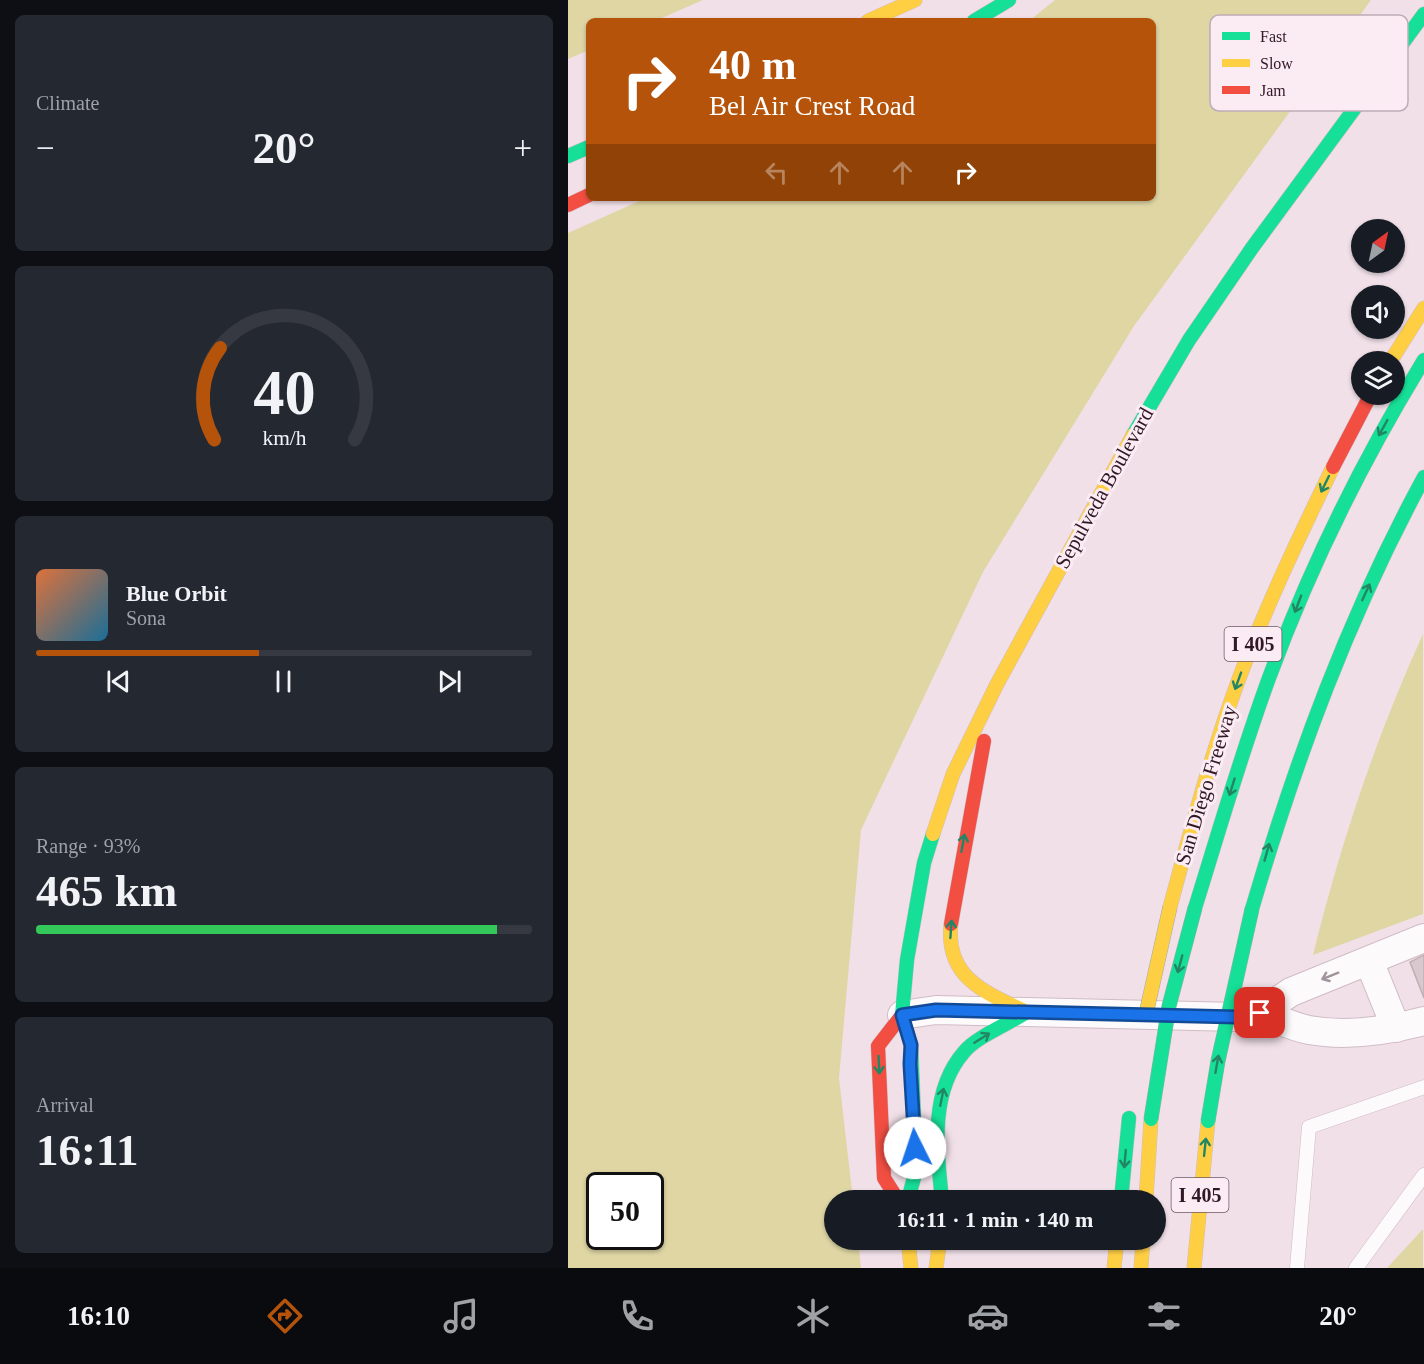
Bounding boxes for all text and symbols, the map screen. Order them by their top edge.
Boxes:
legend [1210,15,1408,111]
text: Fast [1260,28,1287,45]
icon: right [610,42,688,120]
text: 40 m [709,42,797,88]
text: Slow [1260,55,1293,72]
text: Jam [1260,82,1286,99]
text: Bel Air Crest Road [709,91,915,121]
text: Climate [36,92,99,114]
text: 20° [253,123,316,173]
text: − [36,130,55,166]
text: + [513,130,532,166]
icon: left [760,156,793,189]
icon: ahead [823,156,856,189]
icon: ahead [886,156,919,189]
icon: right [949,156,982,189]
north arrow [1351,219,1405,273]
map controls [1351,219,1405,405]
button: sound [1351,285,1405,339]
button: layers [1351,351,1405,405]
text: 40 [253,359,315,428]
street label: Sepulveda Boulevard [1050,403,1158,573]
one-way arrow [1377,419,1388,437]
text: km/h [262,427,306,451]
one-way arrow [1318,474,1330,492]
text: Blue Orbit [126,581,227,606]
one-way arrow [1360,583,1372,601]
one-way arrow [1292,594,1303,612]
text: Sona [126,607,166,629]
road number: I 405 [1224,627,1282,661]
icon: previous [102,665,135,698]
icon: pause [267,665,300,698]
icon: next [433,665,466,698]
one-way arrow [1232,672,1243,690]
street label: San Diego Freeway [1170,702,1242,868]
one-way arrow [1226,777,1237,796]
one-way arrow [958,834,969,853]
text: Range · 93% [36,835,140,857]
one-way arrow [1262,843,1274,862]
text: 465 km [36,866,177,916]
one-way arrow [946,919,957,939]
one-way arrow [1174,954,1186,973]
one-way arrow [1321,971,1340,982]
pin [1234,987,1285,1038]
icon: arrive [1243,996,1276,1029]
one-way arrow [973,1032,990,1044]
one-way arrow [1212,1054,1223,1074]
one-way arrow [873,1055,884,1075]
one-way arrow [937,1088,948,1107]
text: Arrival [36,1094,94,1116]
position arrow [883,1116,947,1180]
text: 16:11 [36,1125,139,1175]
one-way arrow [1200,1138,1211,1157]
one-way arrow [1119,1149,1130,1169]
speed limit sign: 50 [586,1172,664,1250]
road number: I 405 [1172,1178,1228,1212]
text: 16:11 · 1 min · 140 m [897,1207,1093,1232]
icon: directions [264,1295,306,1337]
icon: music [440,1295,482,1337]
icon: phone [616,1295,658,1337]
icon: climate [792,1295,834,1337]
icon: car [967,1295,1009,1337]
icon: filters [1143,1295,1185,1337]
text: 16:10 [67,1301,130,1331]
text: 20° [1319,1301,1357,1331]

